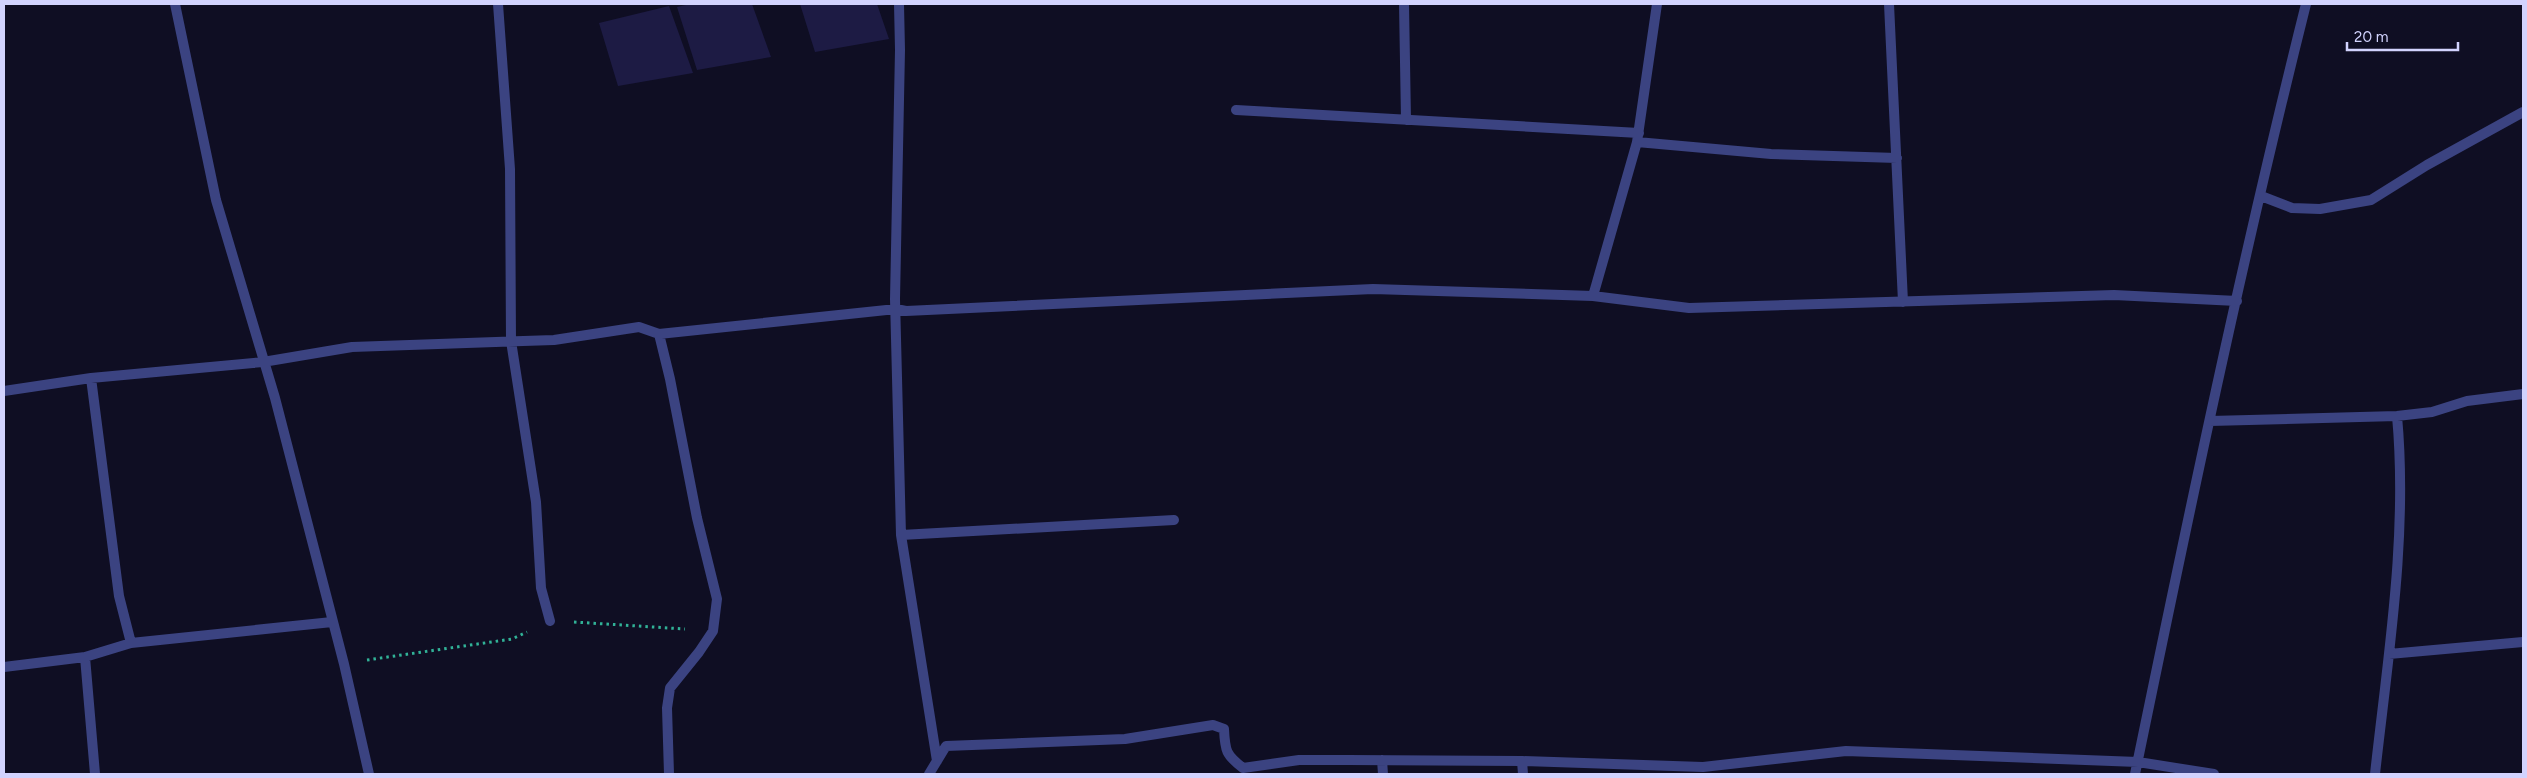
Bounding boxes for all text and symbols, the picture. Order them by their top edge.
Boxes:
scale bar [2347,20,2458,52]
text: 20 m [2354,28,2388,46]

